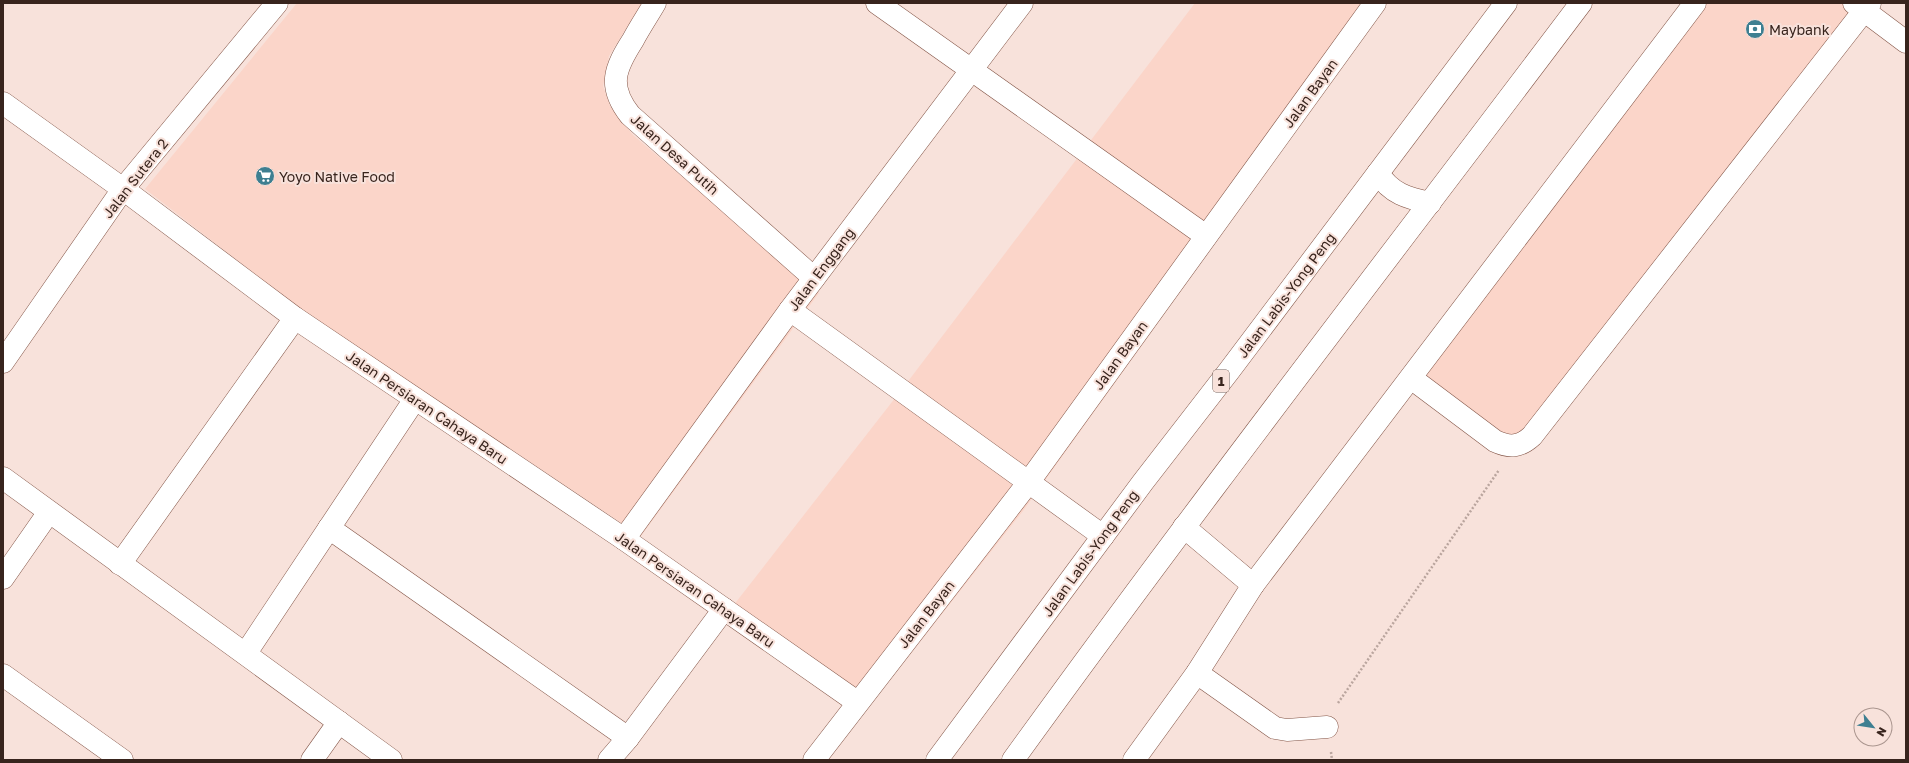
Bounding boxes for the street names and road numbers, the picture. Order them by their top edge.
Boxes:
street label: Jalan Bayan [1279,55,1341,131]
street label: Jalan Desa Putih [627,110,723,198]
street label: Jalan Sutera 2 [99,135,171,221]
street label: Jalan Enggang [784,224,858,314]
street label: Jalan Labis-Yong Peng [1233,229,1339,361]
street label: Jalan Bayan [1089,317,1151,393]
street label: Jalan Persiaran Cahaya Baru [343,347,511,467]
road number: 1 [1213,370,1229,392]
street label: Jalan Labis-Yong Peng [1038,486,1142,620]
street label: Jalan Persiaran Cahaya Baru [612,527,778,651]
street label: Jalan Bayan [894,577,958,651]

